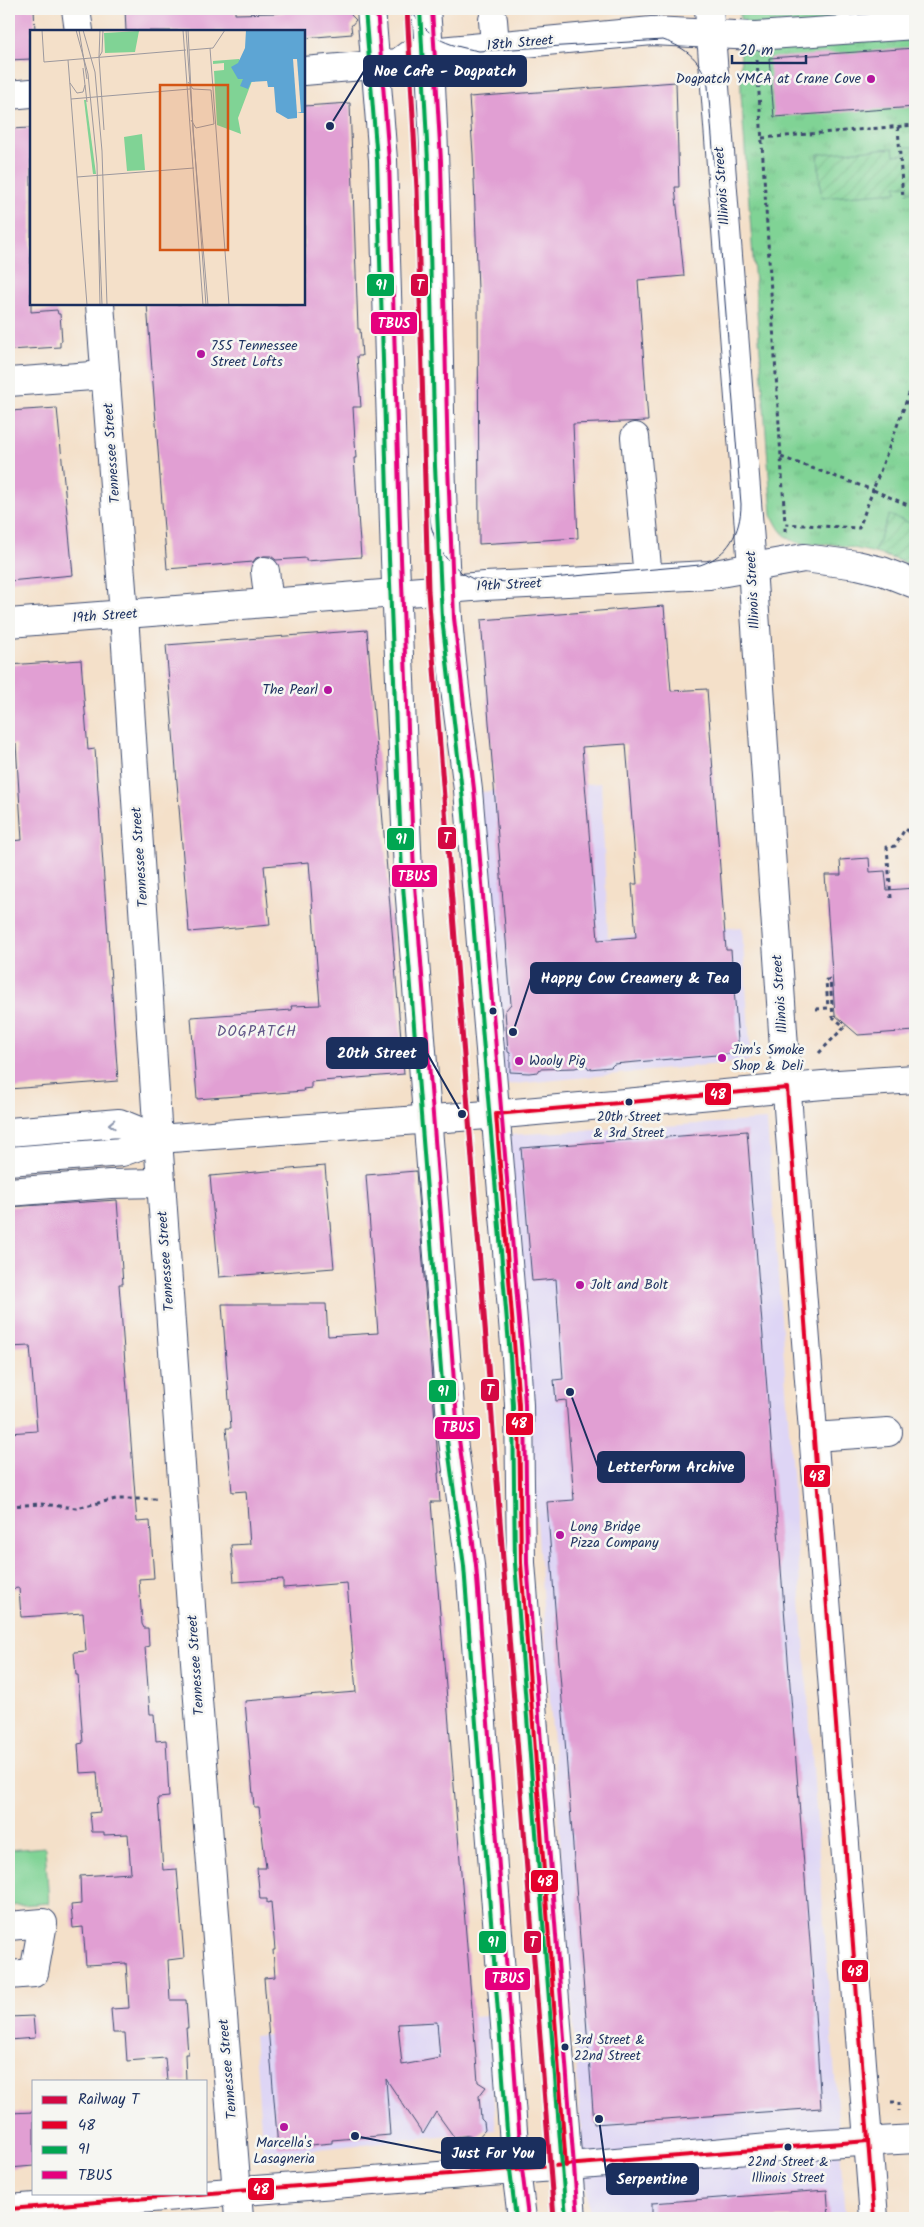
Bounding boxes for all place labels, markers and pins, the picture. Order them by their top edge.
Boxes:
callout: Noe Cafe - Dogpatch [364,56,526,86]
place label: Dogpatch YMCA at Crane Cove [676,68,862,90]
marker: Dogpatch YMCA at Crane Cove [865,73,877,85]
place label: 755 Tennessee Street Lofts [211,335,298,373]
marker: 755 Tennessee Street Lofts [195,348,207,360]
place label: The Pearl [263,679,319,701]
marker: The Pearl [322,684,334,696]
callout: Happy Cow Creamery & Tea [531,963,740,993]
unlabelled marker [488,1006,498,1016]
callout: 20th Street [327,1038,427,1068]
place label: Jim's Smoke Shop & Deli [732,1039,805,1077]
place label: Wooly Pig [529,1050,586,1072]
marker: Jim's Smoke Shop & Deli [716,1052,728,1064]
marker: Wooly Pig [513,1055,525,1067]
marker: 20th Street & 3rd Street [624,1097,634,1107]
place label: 20th Street & 3rd Street [594,1107,665,1144]
place label: Jolt and Bolt [590,1274,669,1296]
marker: Jolt and Bolt [574,1279,586,1291]
callout: Letterform Archive [598,1452,744,1482]
place label: Long Bridge Pizza Company [570,1516,659,1554]
marker: Long Bridge Pizza Company [554,1529,566,1541]
place label: 3rd Street & 22nd Street [574,2030,645,2067]
marker: 3rd Street & 22nd Street [560,2042,570,2052]
marker: Marcella's Lasagneria [278,2121,290,2133]
place label: Marcella's Lasagneria [253,2132,315,2170]
callout: Just For You [442,2138,545,2168]
marker: 22nd Street & Illinois Street [783,2142,793,2152]
place label: 22nd Street & Illinois Street [747,2152,829,2189]
callout: Serpentine [607,2164,698,2194]

